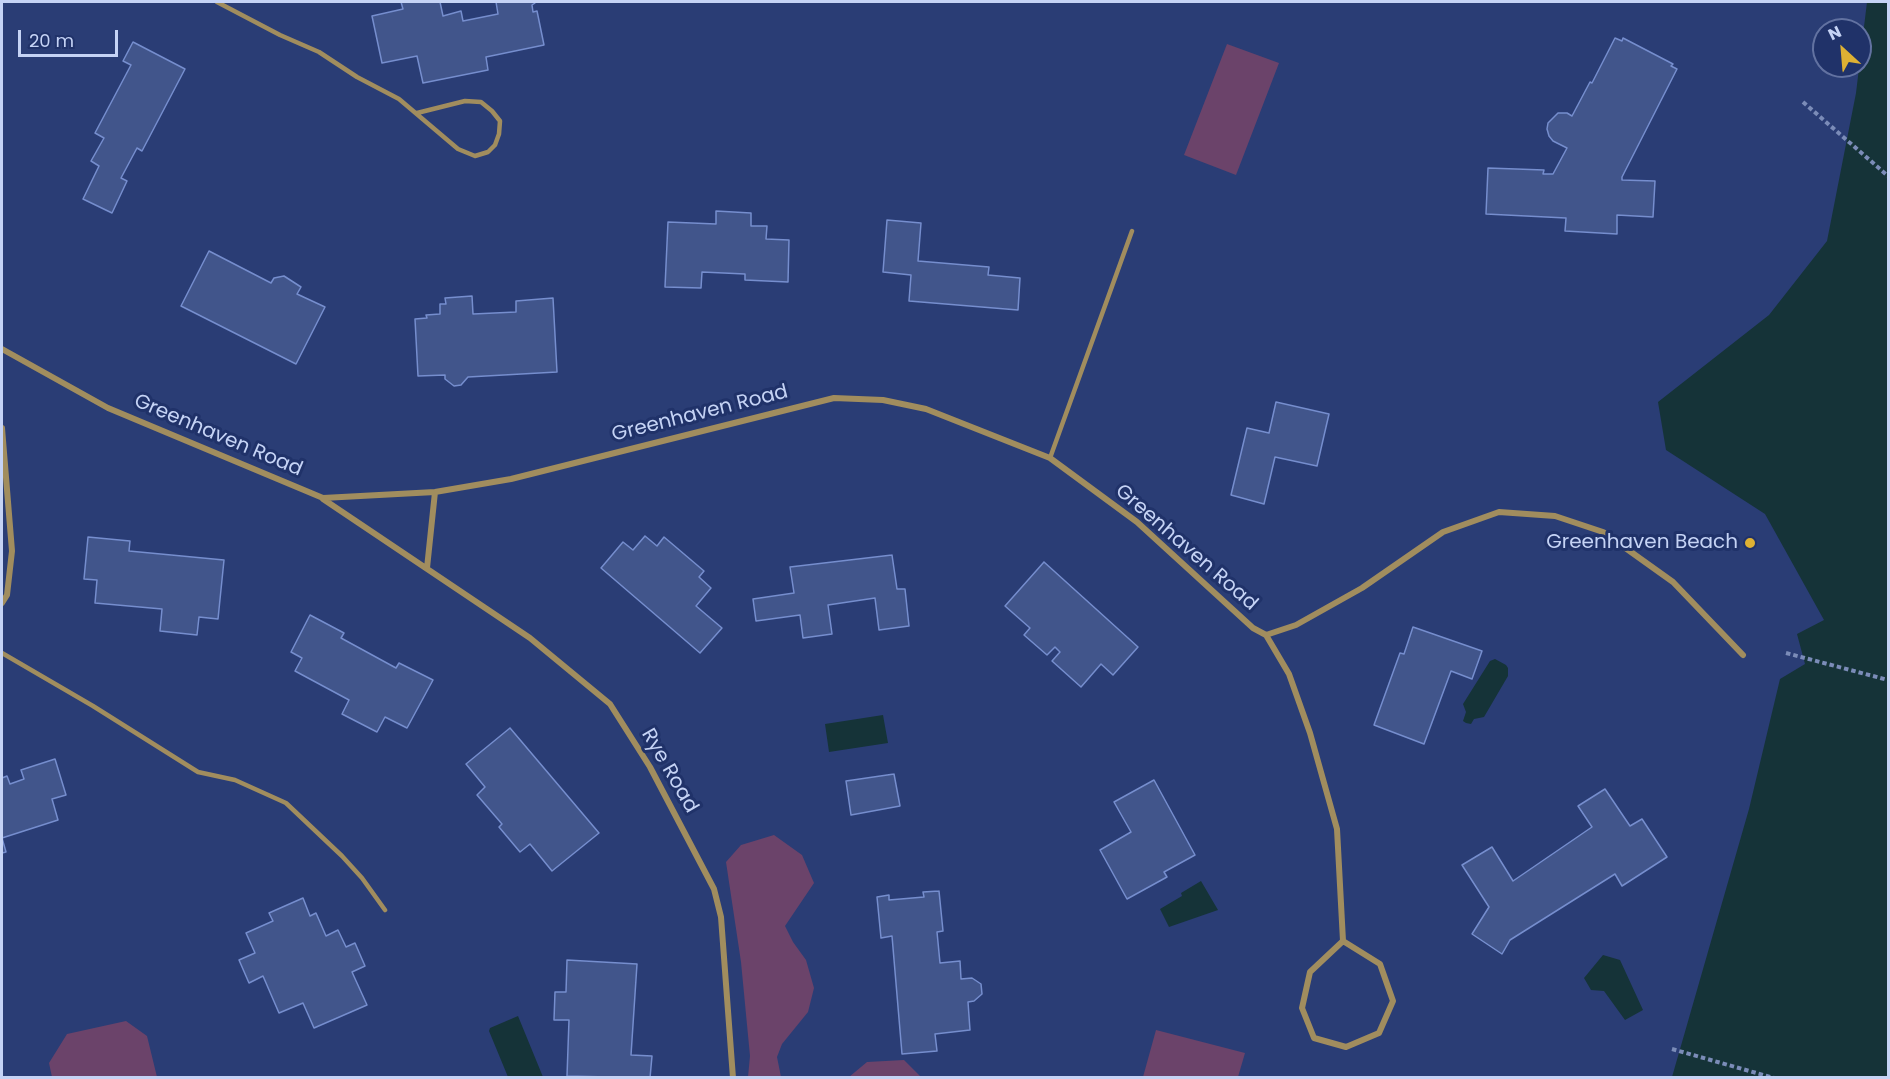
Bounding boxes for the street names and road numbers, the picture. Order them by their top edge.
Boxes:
street label: Greenhaven Road [609,380,791,448]
street label: Greenhaven Road [130,390,306,482]
street label: Greenhaven Road [1110,480,1262,616]
street label: Rye Road [635,725,703,817]

